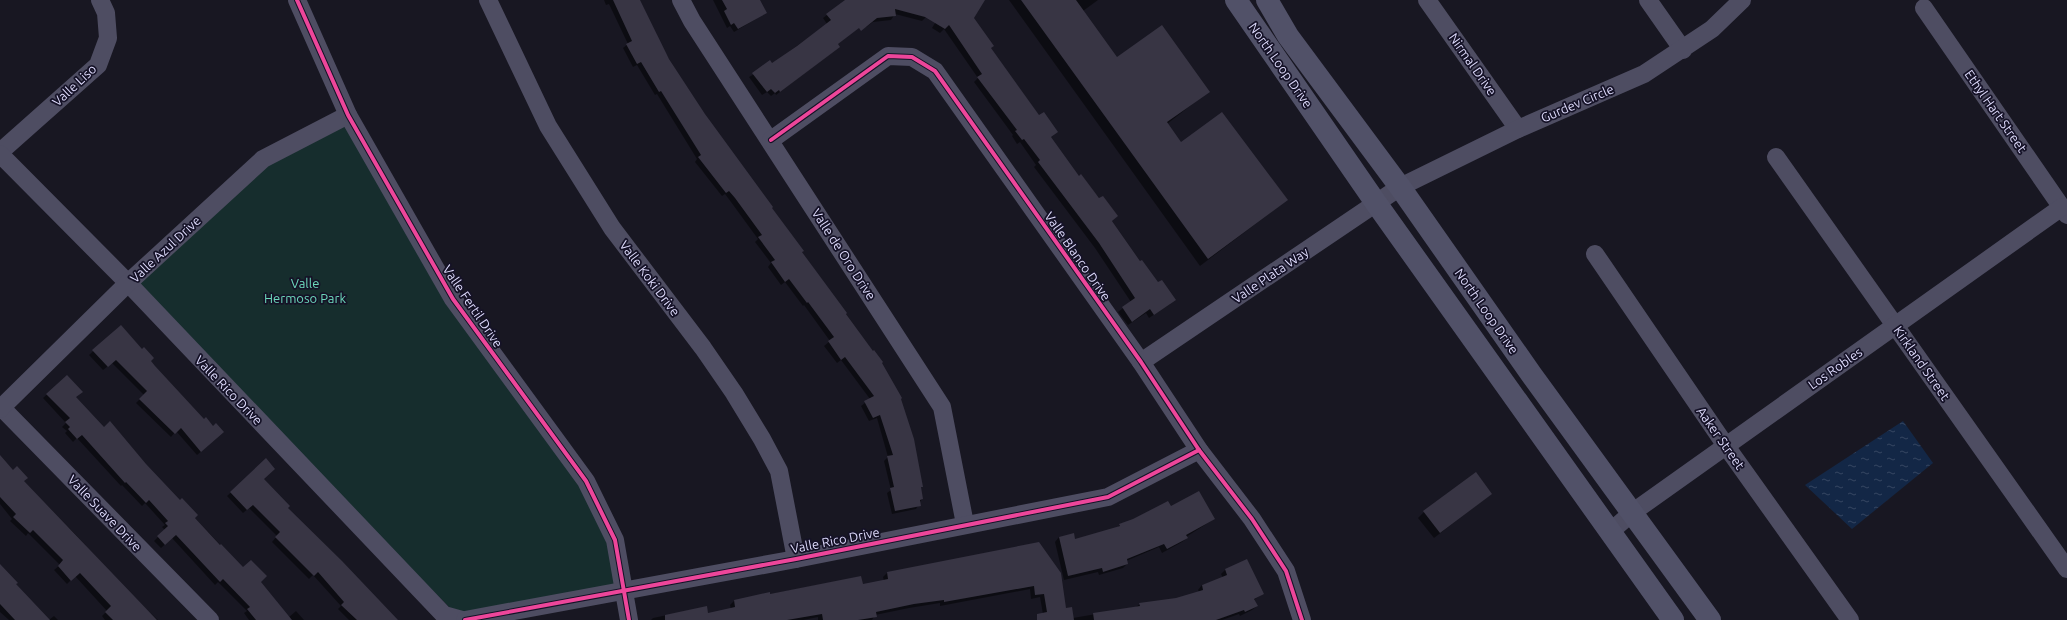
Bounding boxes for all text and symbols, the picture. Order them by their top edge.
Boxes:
street label: North Loop Drive [1246,20,1316,110]
street label: Nirmal Drive [1447,30,1499,98]
street label: Valle Liso [49,61,99,109]
street label: Ethyl Hart Street [1962,67,2030,155]
street label: Gurdev Circle [1538,81,1616,125]
street label: Valle de Oro Drive [809,206,879,302]
street label: Valle Blanco Drive [1042,209,1114,303]
street label: Valle Azul Drive [127,213,203,285]
street label: Valle Koki Drive [617,238,683,318]
street label: Valle Plata Way [1229,244,1311,306]
street label: Valle Fertil Drive [440,262,506,350]
street label: North Loop Drive [1452,266,1522,356]
park label: Valle Hermoso Park [264,276,346,305]
street label: Kirkland Street [1891,323,1953,403]
street label: Los Robles [1805,344,1865,392]
street label: Valle Rico Drive [193,353,265,427]
street label: Aaker Street [1694,404,1748,472]
street label: Valle Suave Drive [65,472,145,554]
street label: Valle Rico Drive [789,525,881,555]

